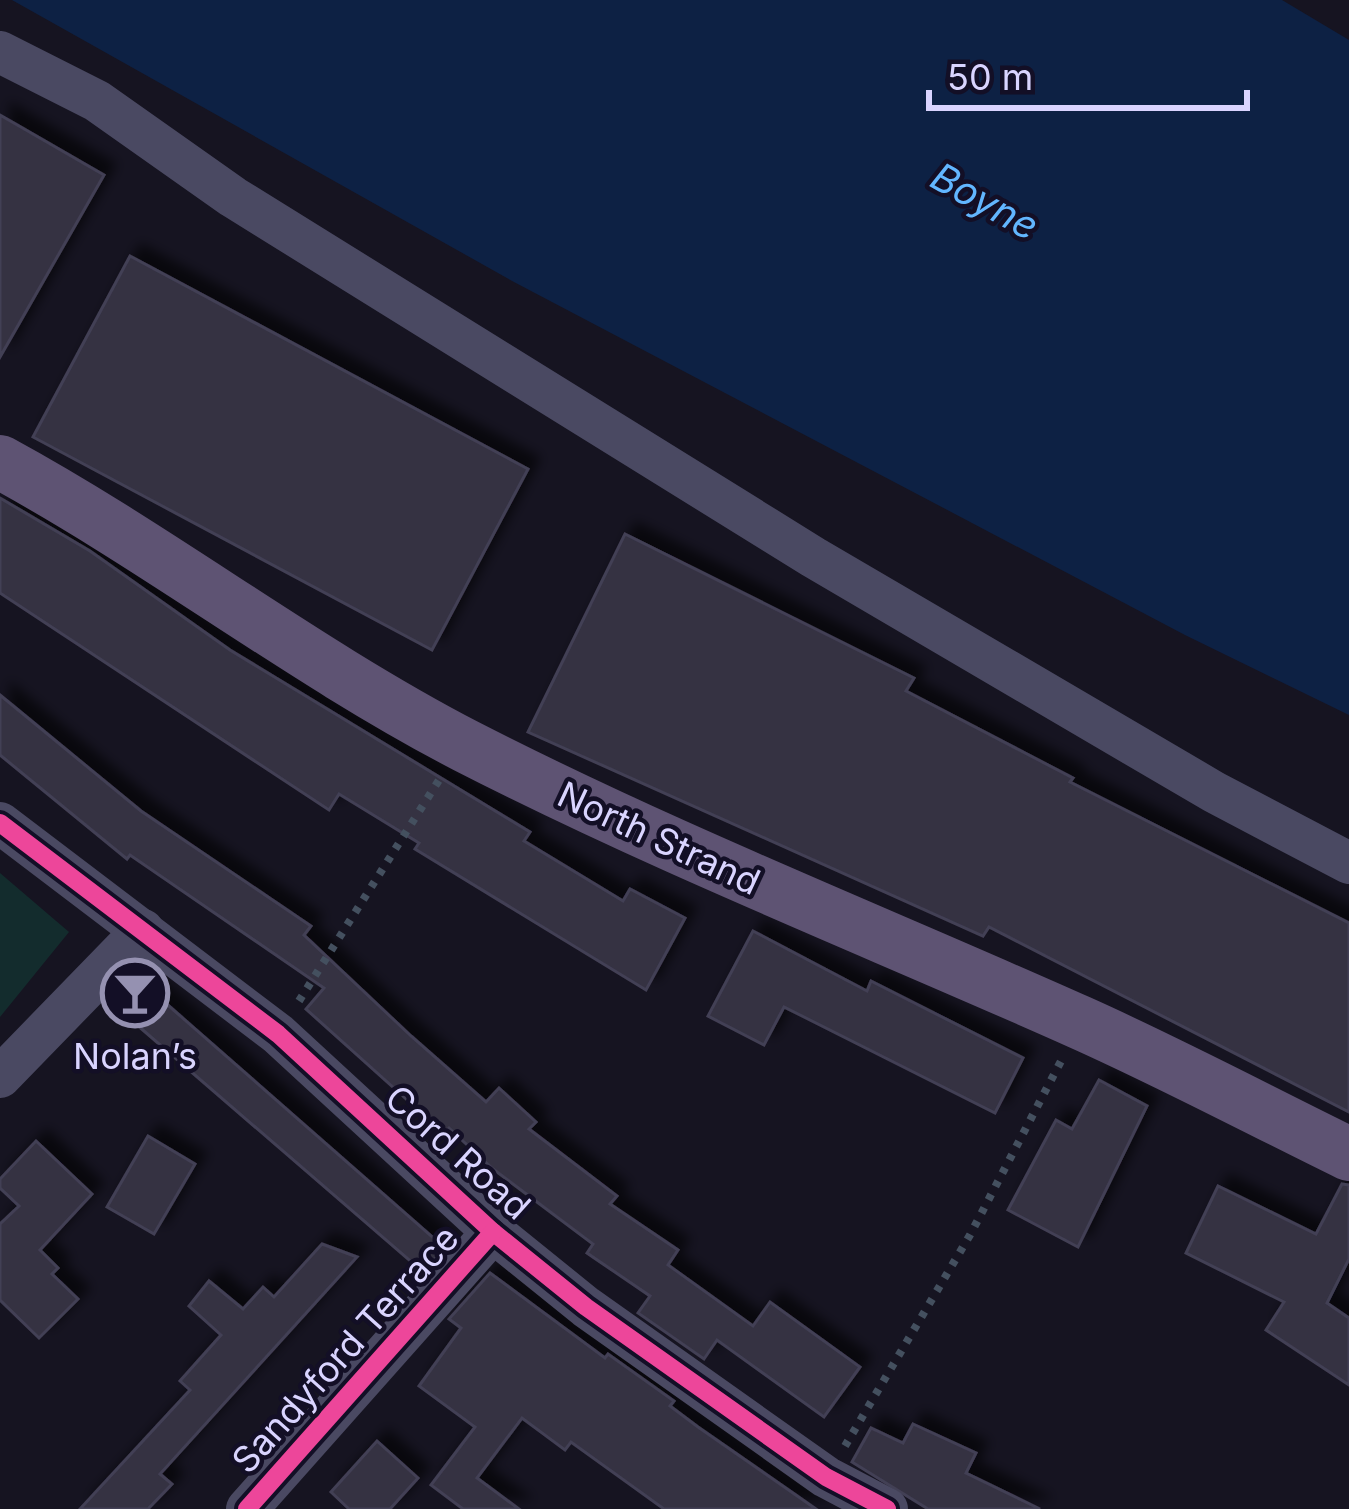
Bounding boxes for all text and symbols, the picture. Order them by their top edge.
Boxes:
scale bar [929,36,1247,110]
text: 50 m [947,55,1033,99]
water label: Boyne [923,152,1047,249]
street label: North Strand [551,772,767,904]
bar icon: Nolan’s [100,958,170,1028]
place label: Nolan’s [73,1034,197,1078]
street label: Cord Road [376,1075,540,1229]
street label: Sandyford Terrace [222,1216,468,1482]

